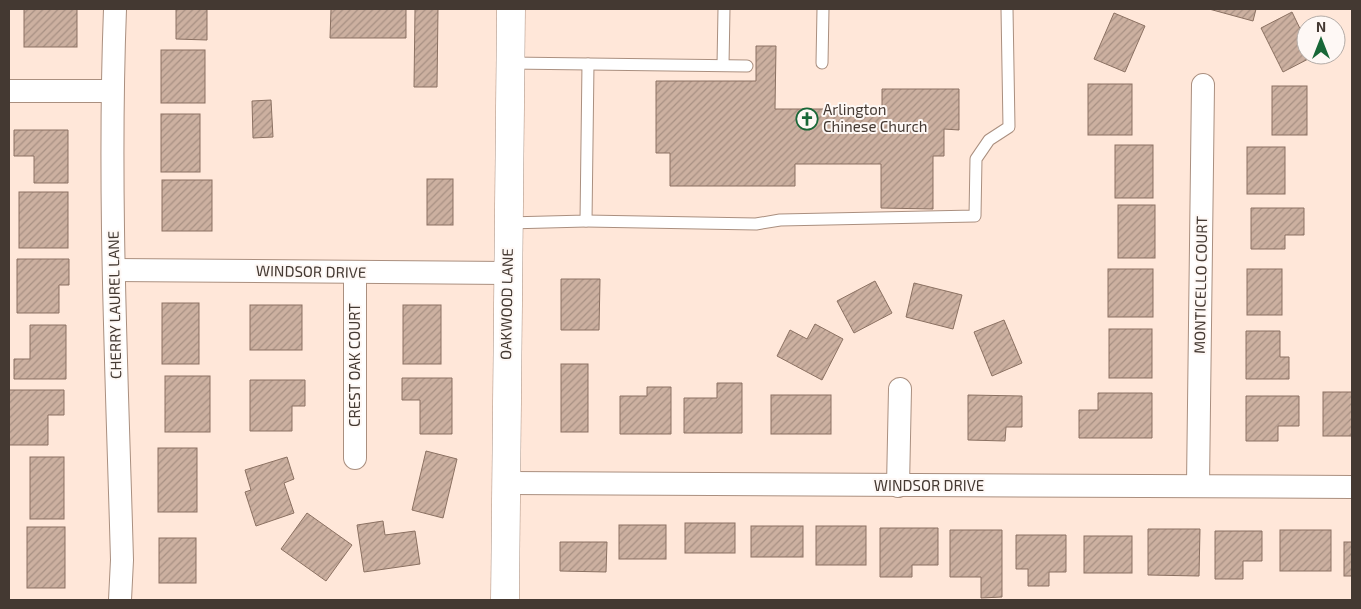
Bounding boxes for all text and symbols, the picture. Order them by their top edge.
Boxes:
north arrow [1296,15,1346,65]
text: N [1316,18,1326,35]
place label: Arlington Chinese Church [823,100,927,135]
church icon: Arlington Chinese Church [795,107,819,131]
street label: MONTICELLO COURT [1190,215,1210,354]
street label: CHERRY LAUREL LANE [104,231,124,379]
street label: OAKWOOD LANE [496,248,516,360]
street label: WINDSOR DRIVE [256,261,366,281]
street label: CREST OAK COURT [345,303,363,427]
street label: WINDSOR DRIVE [874,476,984,494]

